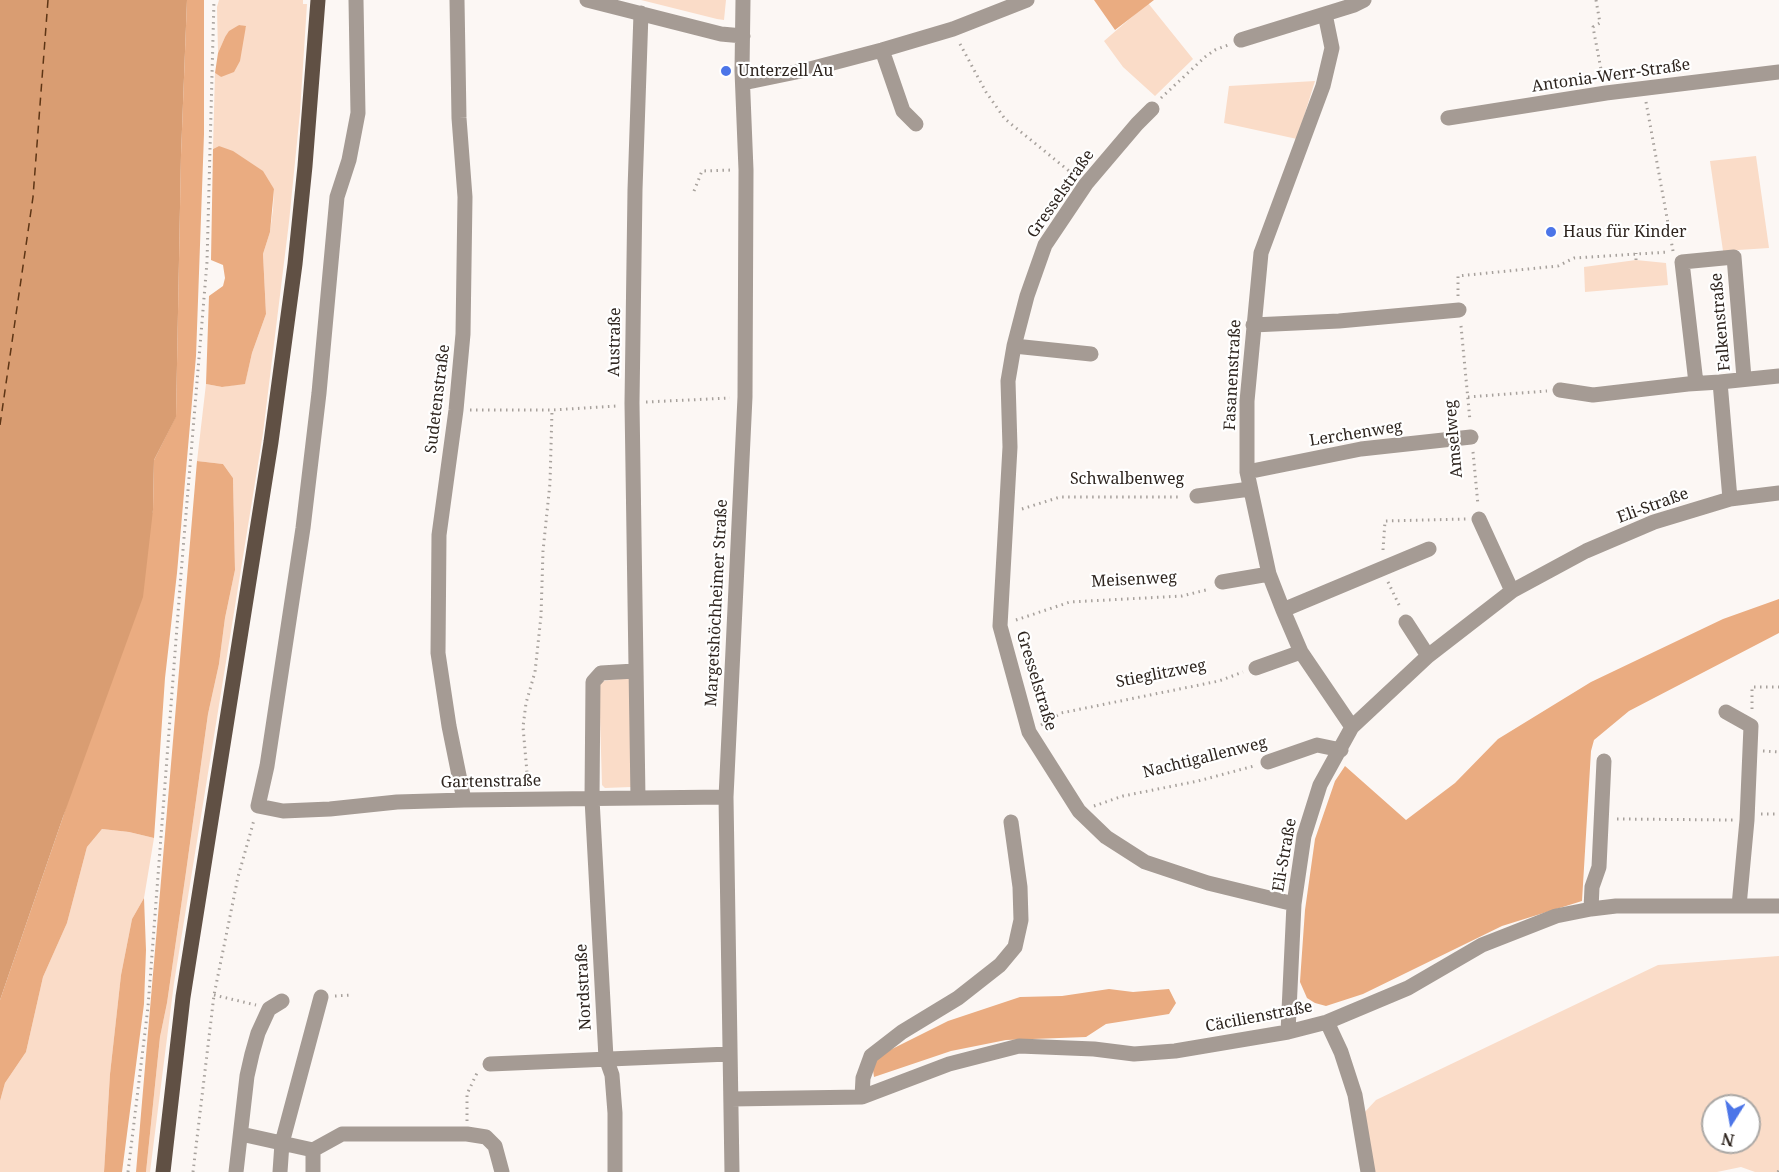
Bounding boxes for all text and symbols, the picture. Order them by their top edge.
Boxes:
street label: Antonia-Werr-Straße [1531,55,1691,97]
place label: Unterzell Au [738,61,833,81]
marker: Unterzell Au [719,64,733,78]
street label: Gresselstraße [1023,146,1099,242]
place label: Haus für Kinder [1563,222,1687,242]
marker: Haus für Kinder [1544,225,1558,239]
street label: Falkenstraße [1707,272,1735,372]
street label: Austraße [605,307,625,377]
street label: Fasanenstraße [1221,319,1245,431]
street label: Sudetenstraße [422,343,454,455]
street label: Amselweg [1441,399,1467,479]
street label: Lerchenweg [1308,417,1404,451]
street label: Schwalbenweg [1070,469,1184,489]
street label: Eli-Straße [1615,484,1691,528]
street label: Margetshöchheimer Straße [702,499,732,707]
street label: Meisenweg [1091,568,1177,592]
street label: Gresselstraße [1012,629,1060,733]
street label: Stieglitzweg [1114,656,1208,692]
street label: Nachtigallenweg [1141,733,1269,783]
street label: Gartenstraße [441,772,541,792]
street label: Eli-Straße [1269,817,1301,893]
street label: Nordstraße [572,943,596,1031]
street label: Cäcilienstraße [1204,997,1314,1037]
north arrow [1701,1094,1761,1154]
text: N [1720,1128,1736,1152]

